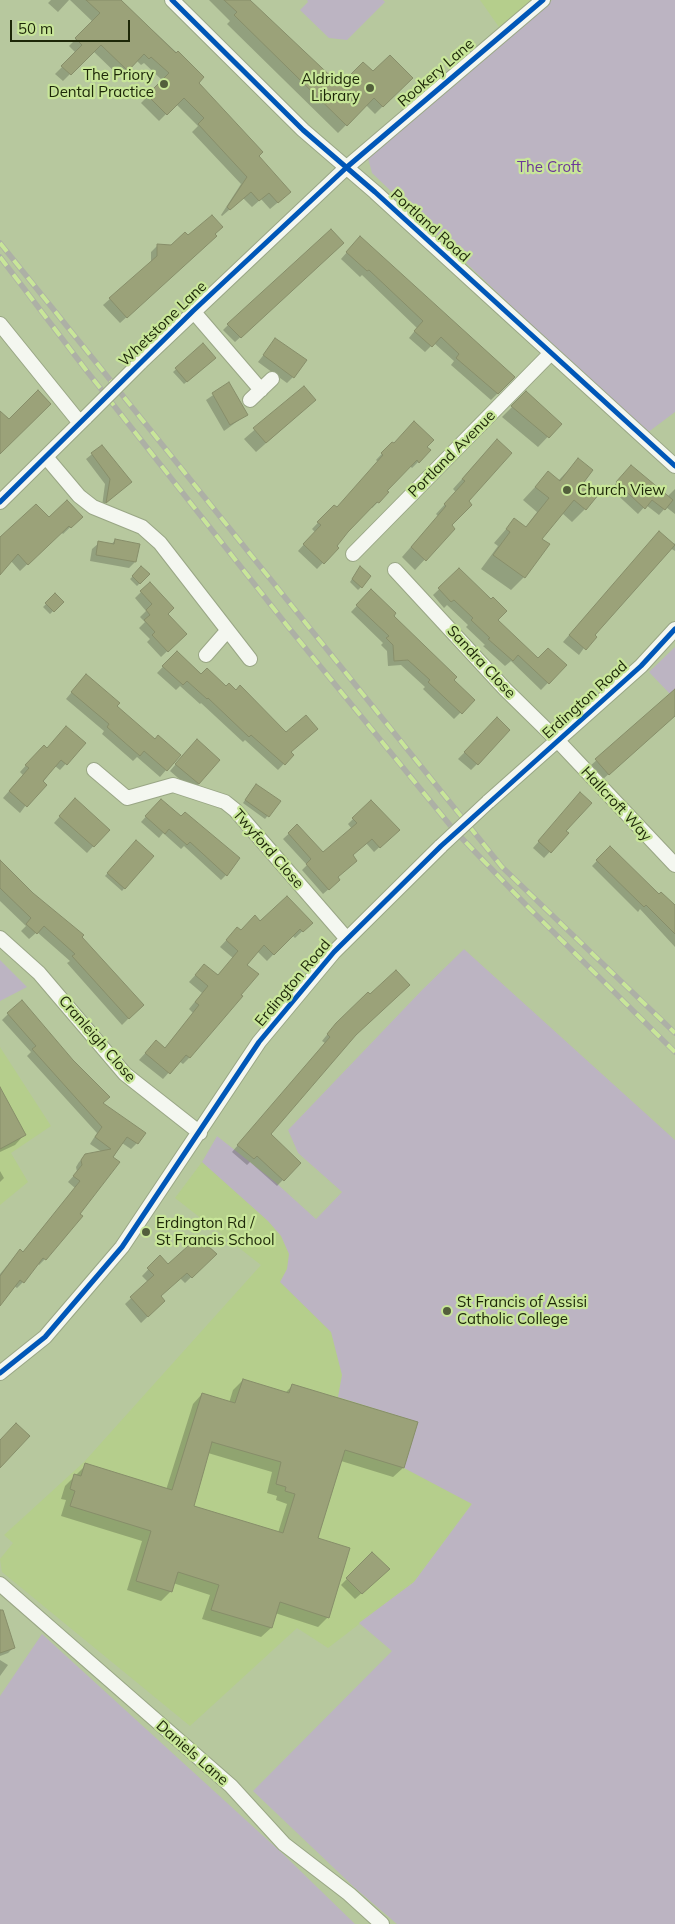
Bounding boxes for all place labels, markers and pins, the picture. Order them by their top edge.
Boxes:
place label: The Priory Dental Practice [48,66,154,101]
place label: Aldridge Library [301,70,360,105]
marker: The Priory Dental Practice [158,78,170,90]
marker: Aldridge Library [364,82,376,94]
place label: Church View [577,481,665,499]
marker: Church View [561,484,573,496]
place label: Erdington Rd / St Francis School [156,1214,275,1249]
marker: Erdington Rd / St Francis School [140,1226,152,1238]
place label: St Francis of Assisi Catholic College [457,1293,587,1328]
marker: St Francis of Assisi Catholic College [441,1305,453,1317]

